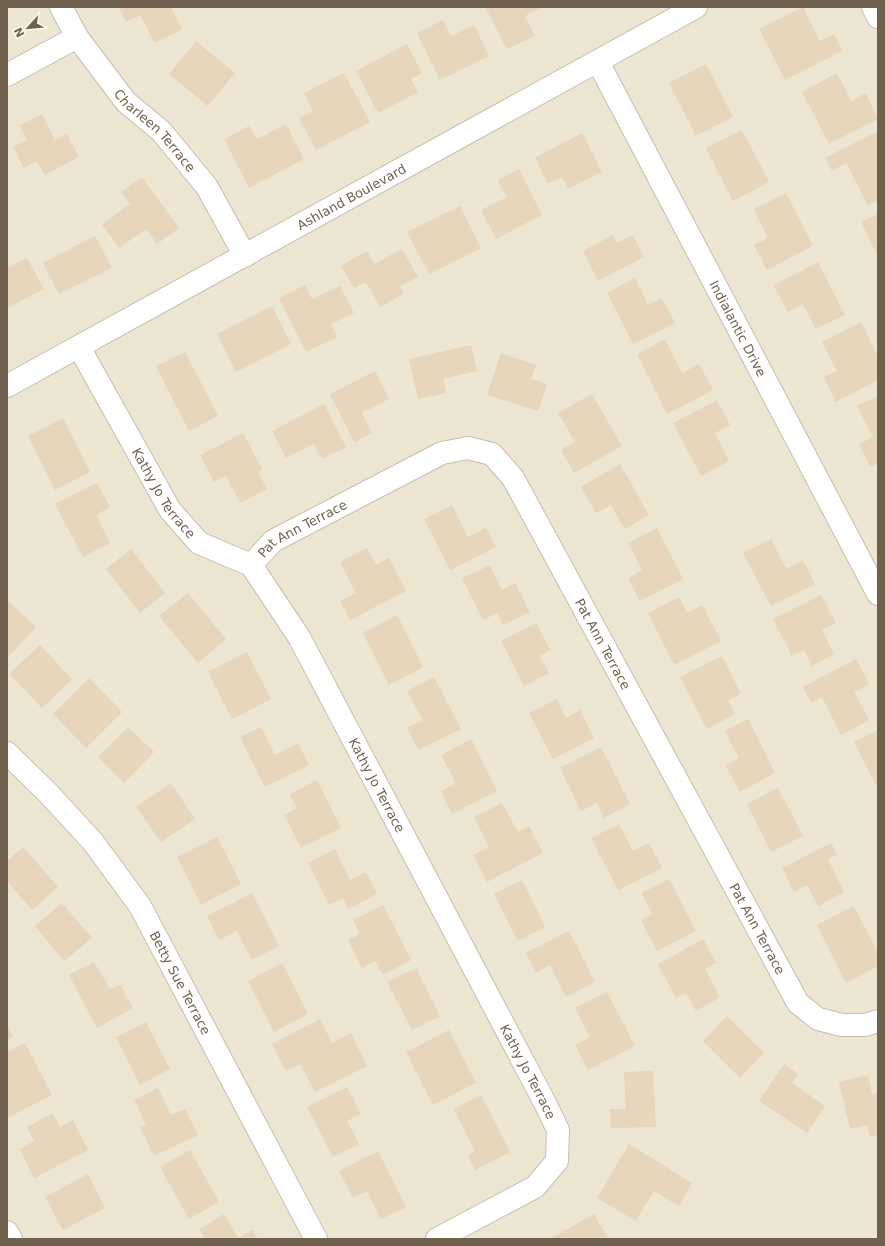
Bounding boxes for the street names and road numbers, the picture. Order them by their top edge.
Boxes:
street label: Charleen Terrace [111,86,199,175]
street label: Ashland Boulevard [294,161,408,233]
street label: Indialantic Drive [707,278,770,379]
street label: Kathy Jo Terrace [129,445,199,541]
street label: Pat Ann Terrace [254,496,349,560]
street label: Pat Ann Terrace [572,596,634,692]
street label: Kathy Jo Terrace [346,735,408,835]
street label: Pat Ann Terrace [727,881,788,977]
street label: Betty Sue Terrace [147,928,214,1037]
street label: Kathy Jo Terrace [497,1022,559,1121]

